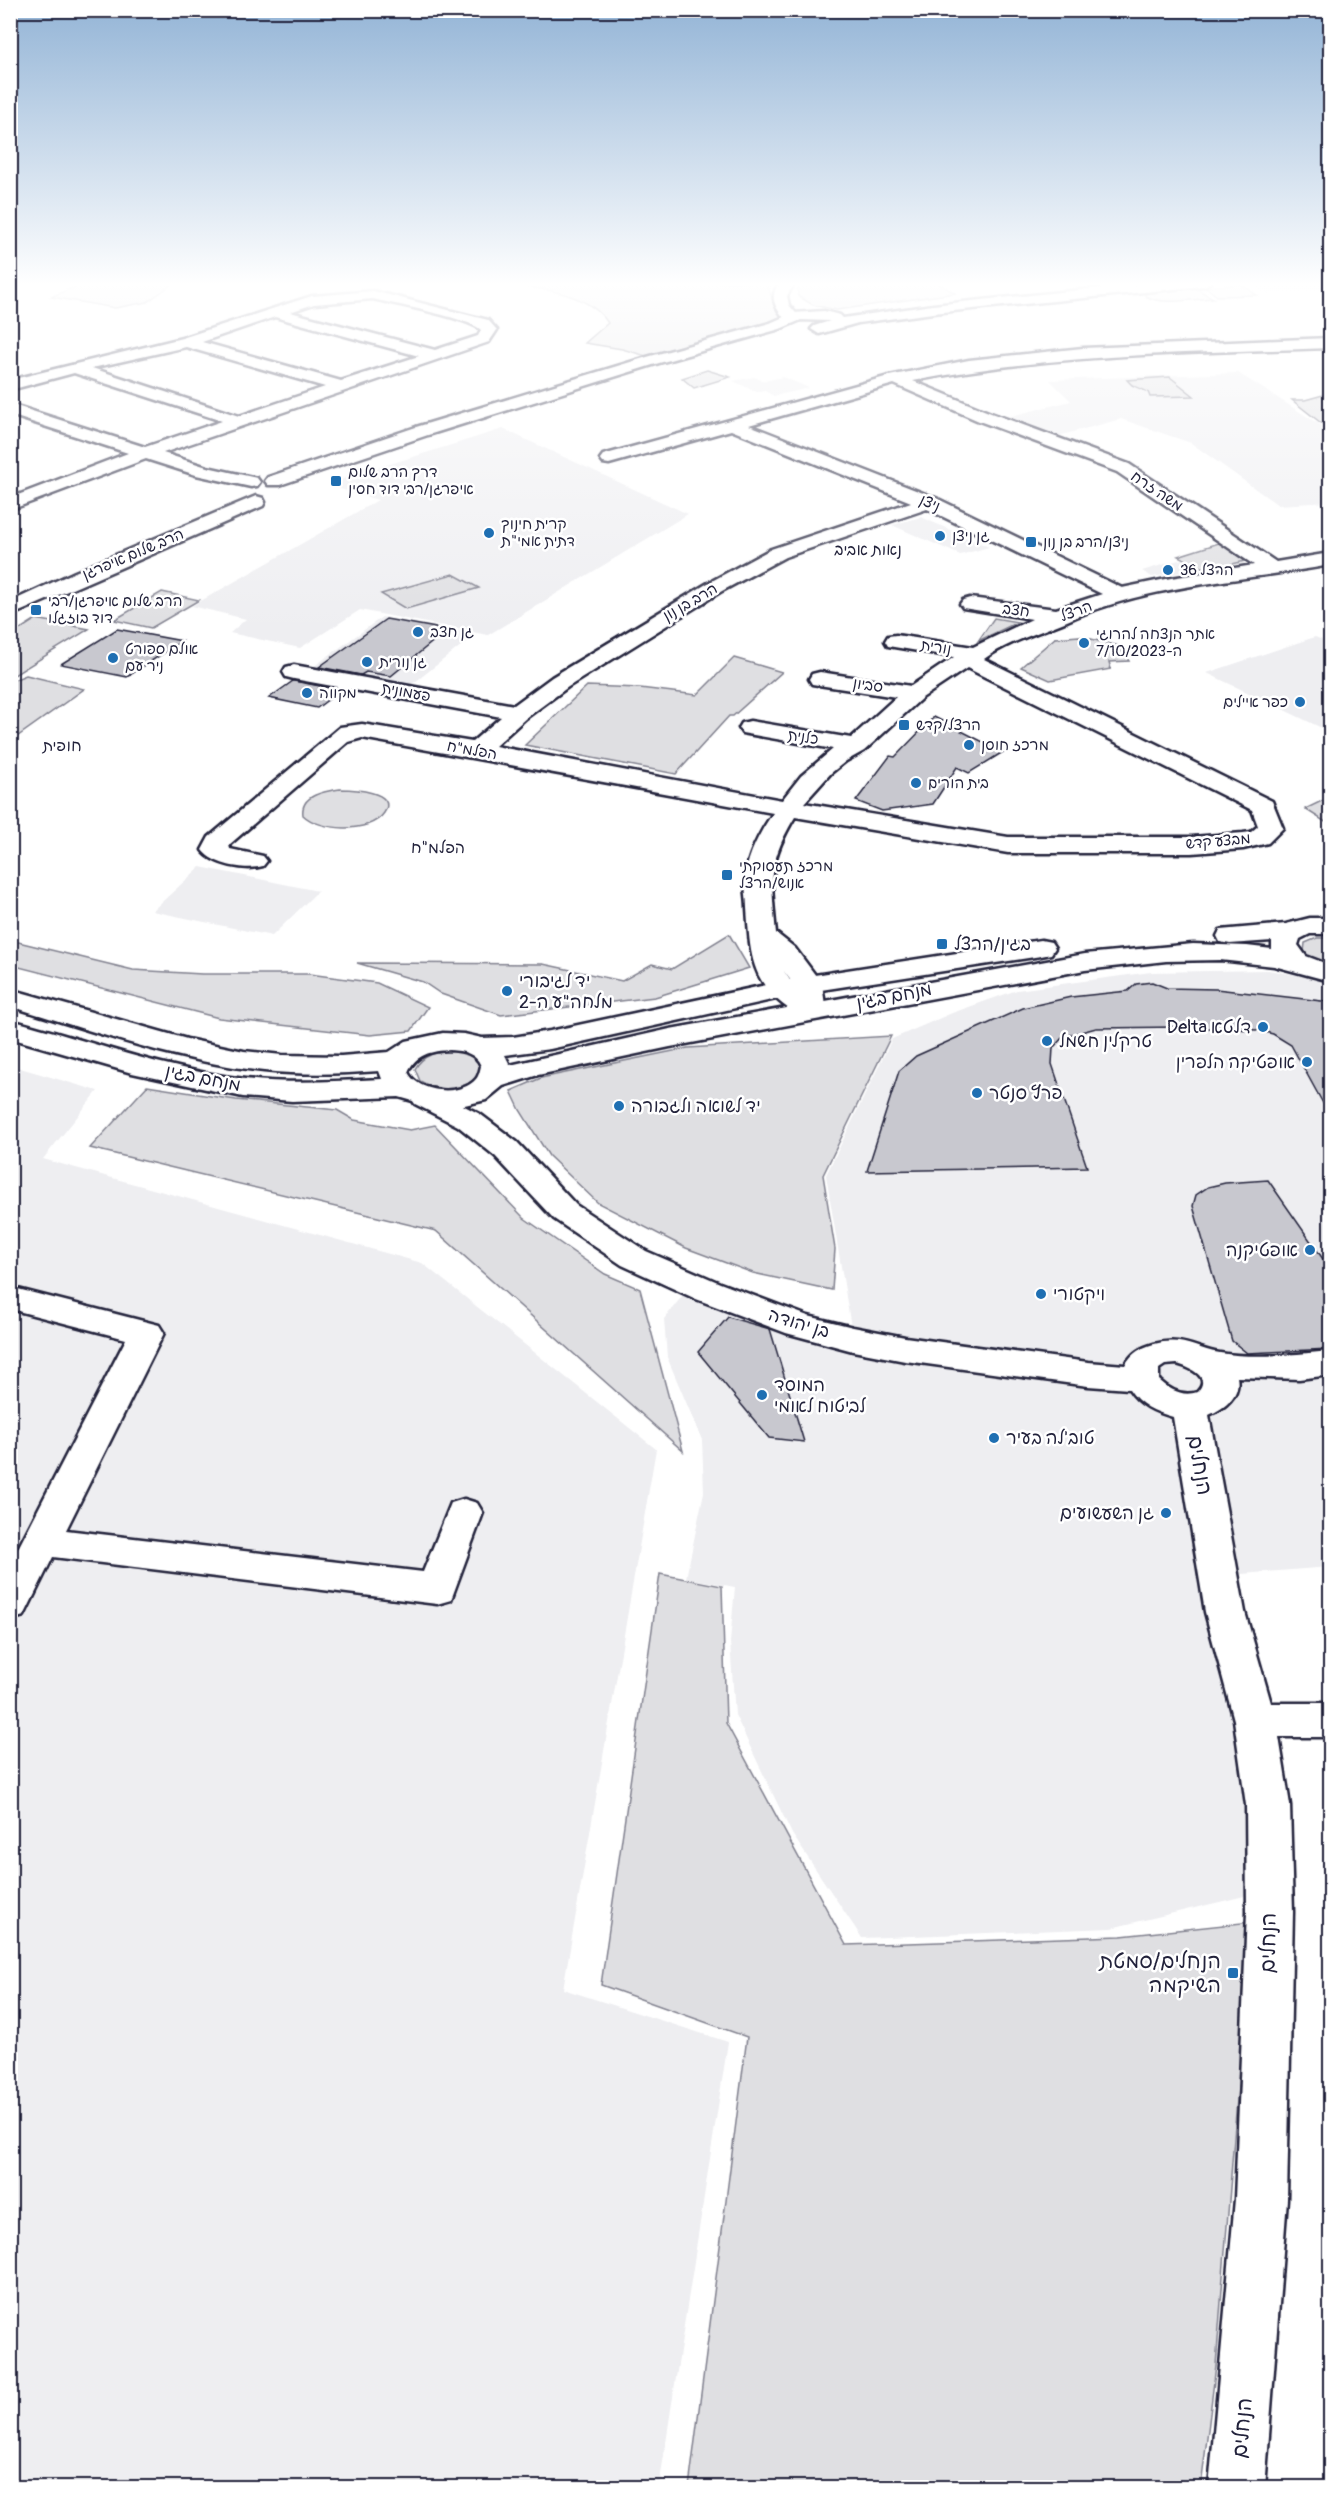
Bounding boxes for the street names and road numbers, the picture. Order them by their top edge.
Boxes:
street label: משה זרח [1127,467,1186,516]
street label: ניצן [916,491,943,516]
street label: הרב שלום איפרגן [80,525,187,584]
street label: הרב בן נון [660,579,721,626]
street label: הרצל [1057,597,1095,626]
street label: חצב [1001,599,1031,622]
street label: נורית [918,636,953,659]
street label: סביון [852,674,884,697]
street label: פעמונית [380,679,432,706]
street label: כלנית [786,726,820,749]
street label: הפלמ"ח [445,737,499,764]
street label: מבצע קדש [1185,829,1251,854]
street label: מנחם בגין [854,978,934,1015]
street label: מנחם בגין [163,1060,243,1097]
street label: בן יהודה [765,1303,832,1344]
street label: הנחלים [1181,1433,1218,1497]
street label: הנחלים [1254,1912,1283,1974]
street label: הנחלים [1226,2397,1259,2459]

